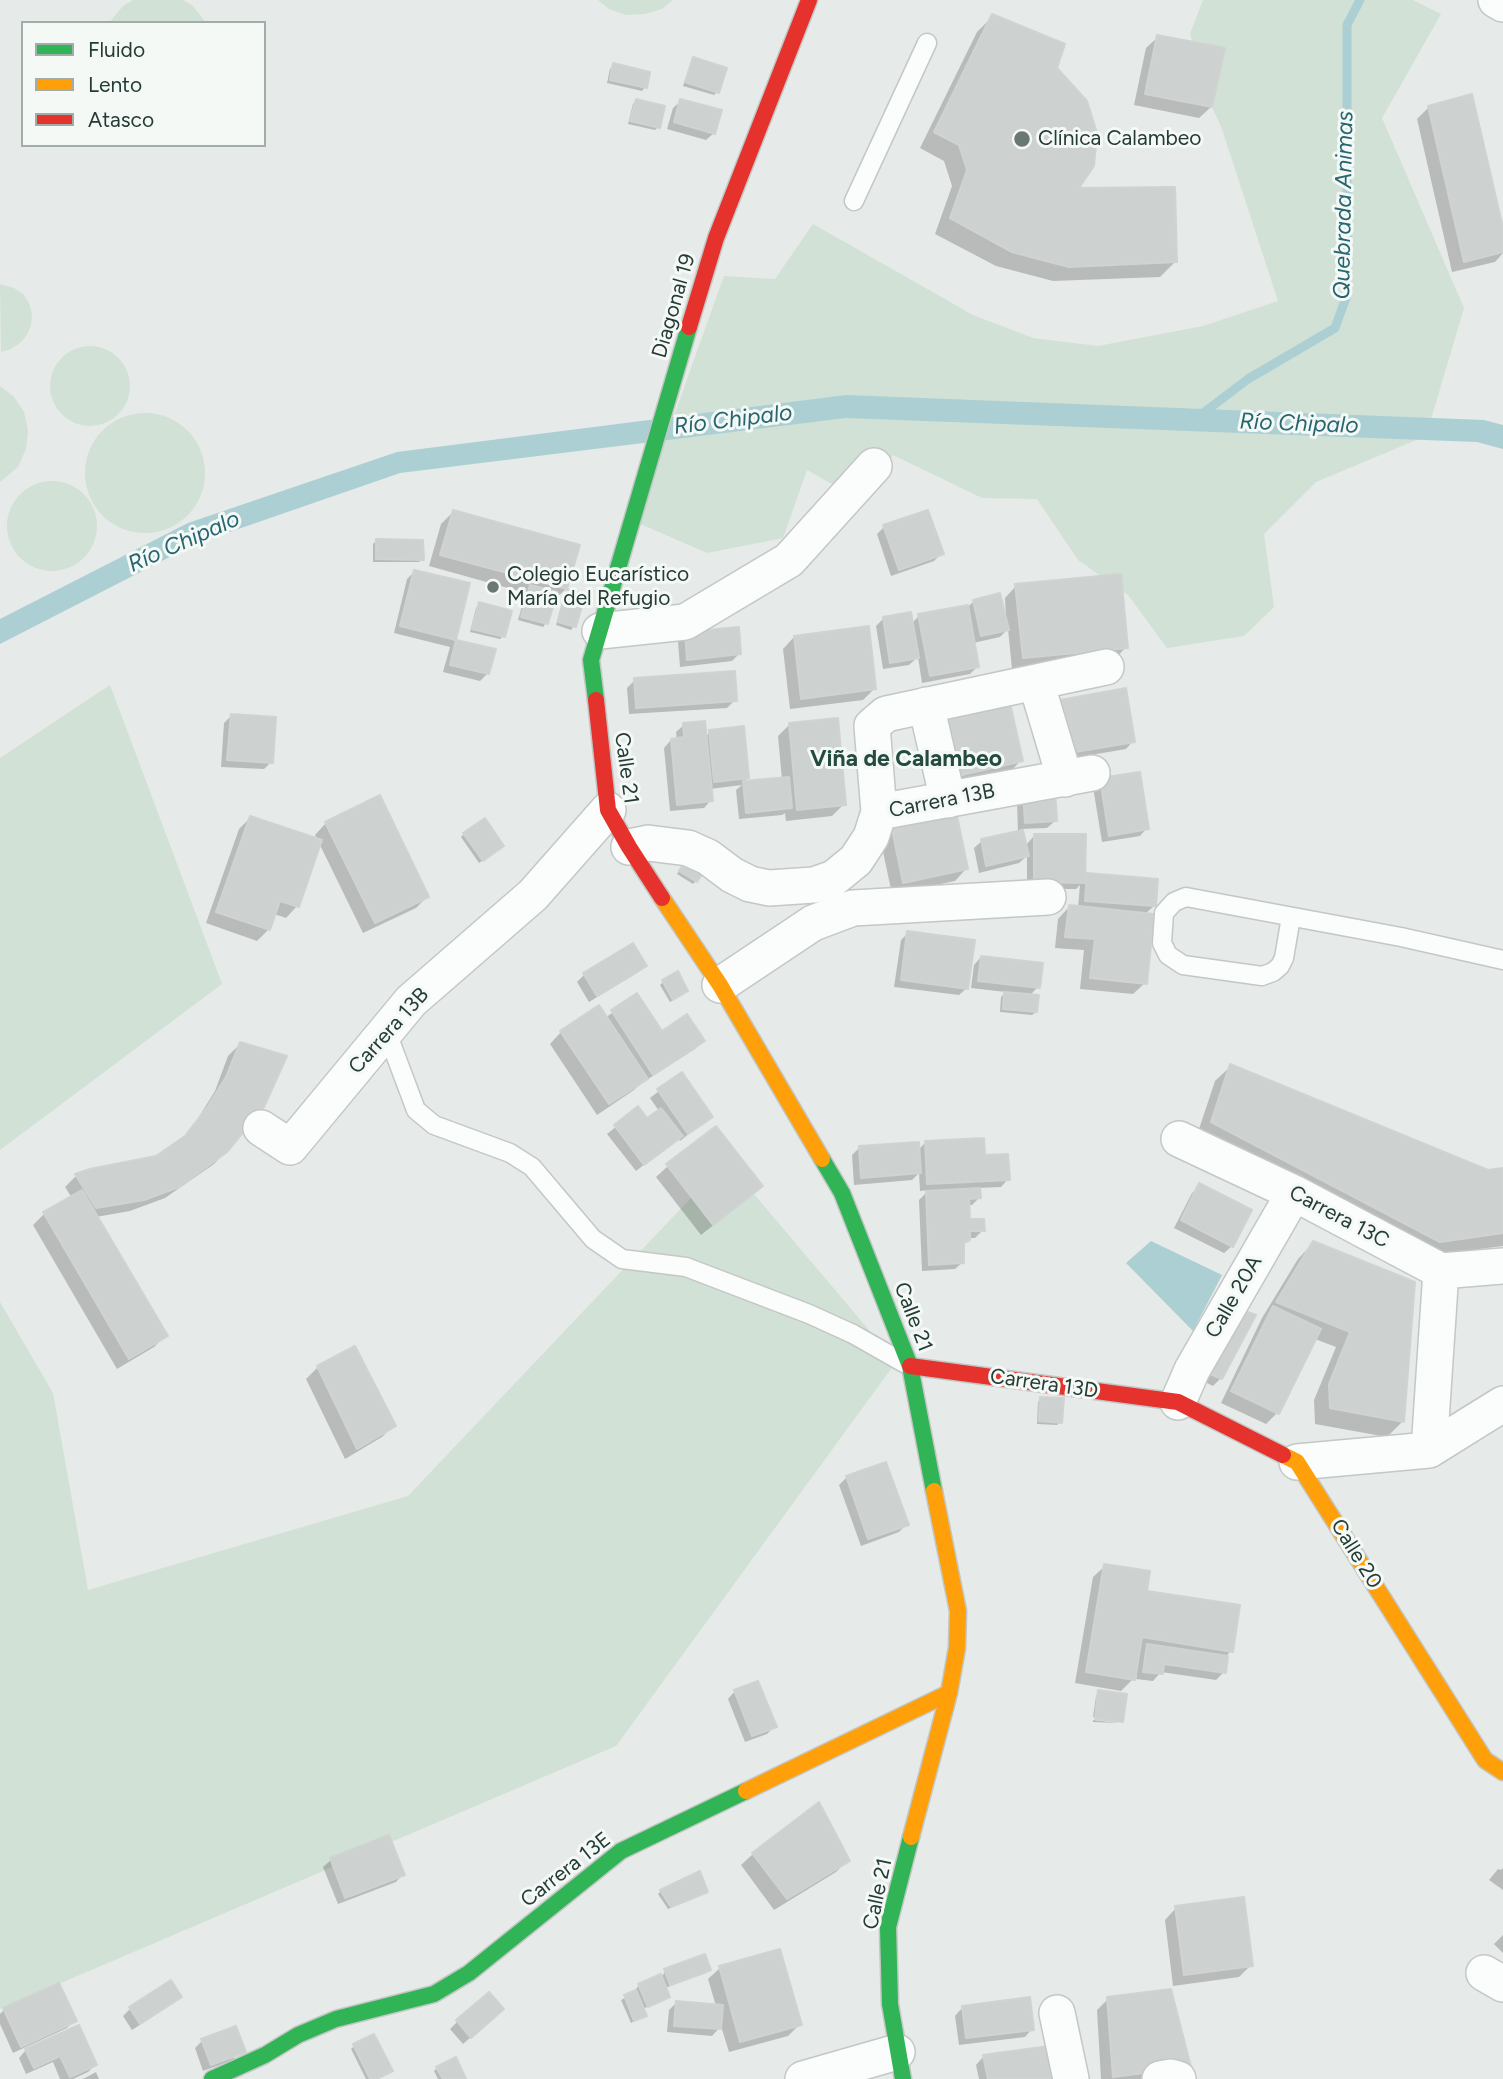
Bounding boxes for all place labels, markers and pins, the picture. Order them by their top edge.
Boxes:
place label: Clínica Calambeo [1038,126,1201,152]
marker: Clínica Calambeo [1012,129,1032,149]
place label: Colegio Eucarístico María del Refugio [507,562,689,612]
marker: Colegio Eucarístico María del Refugio [485,579,501,595]

